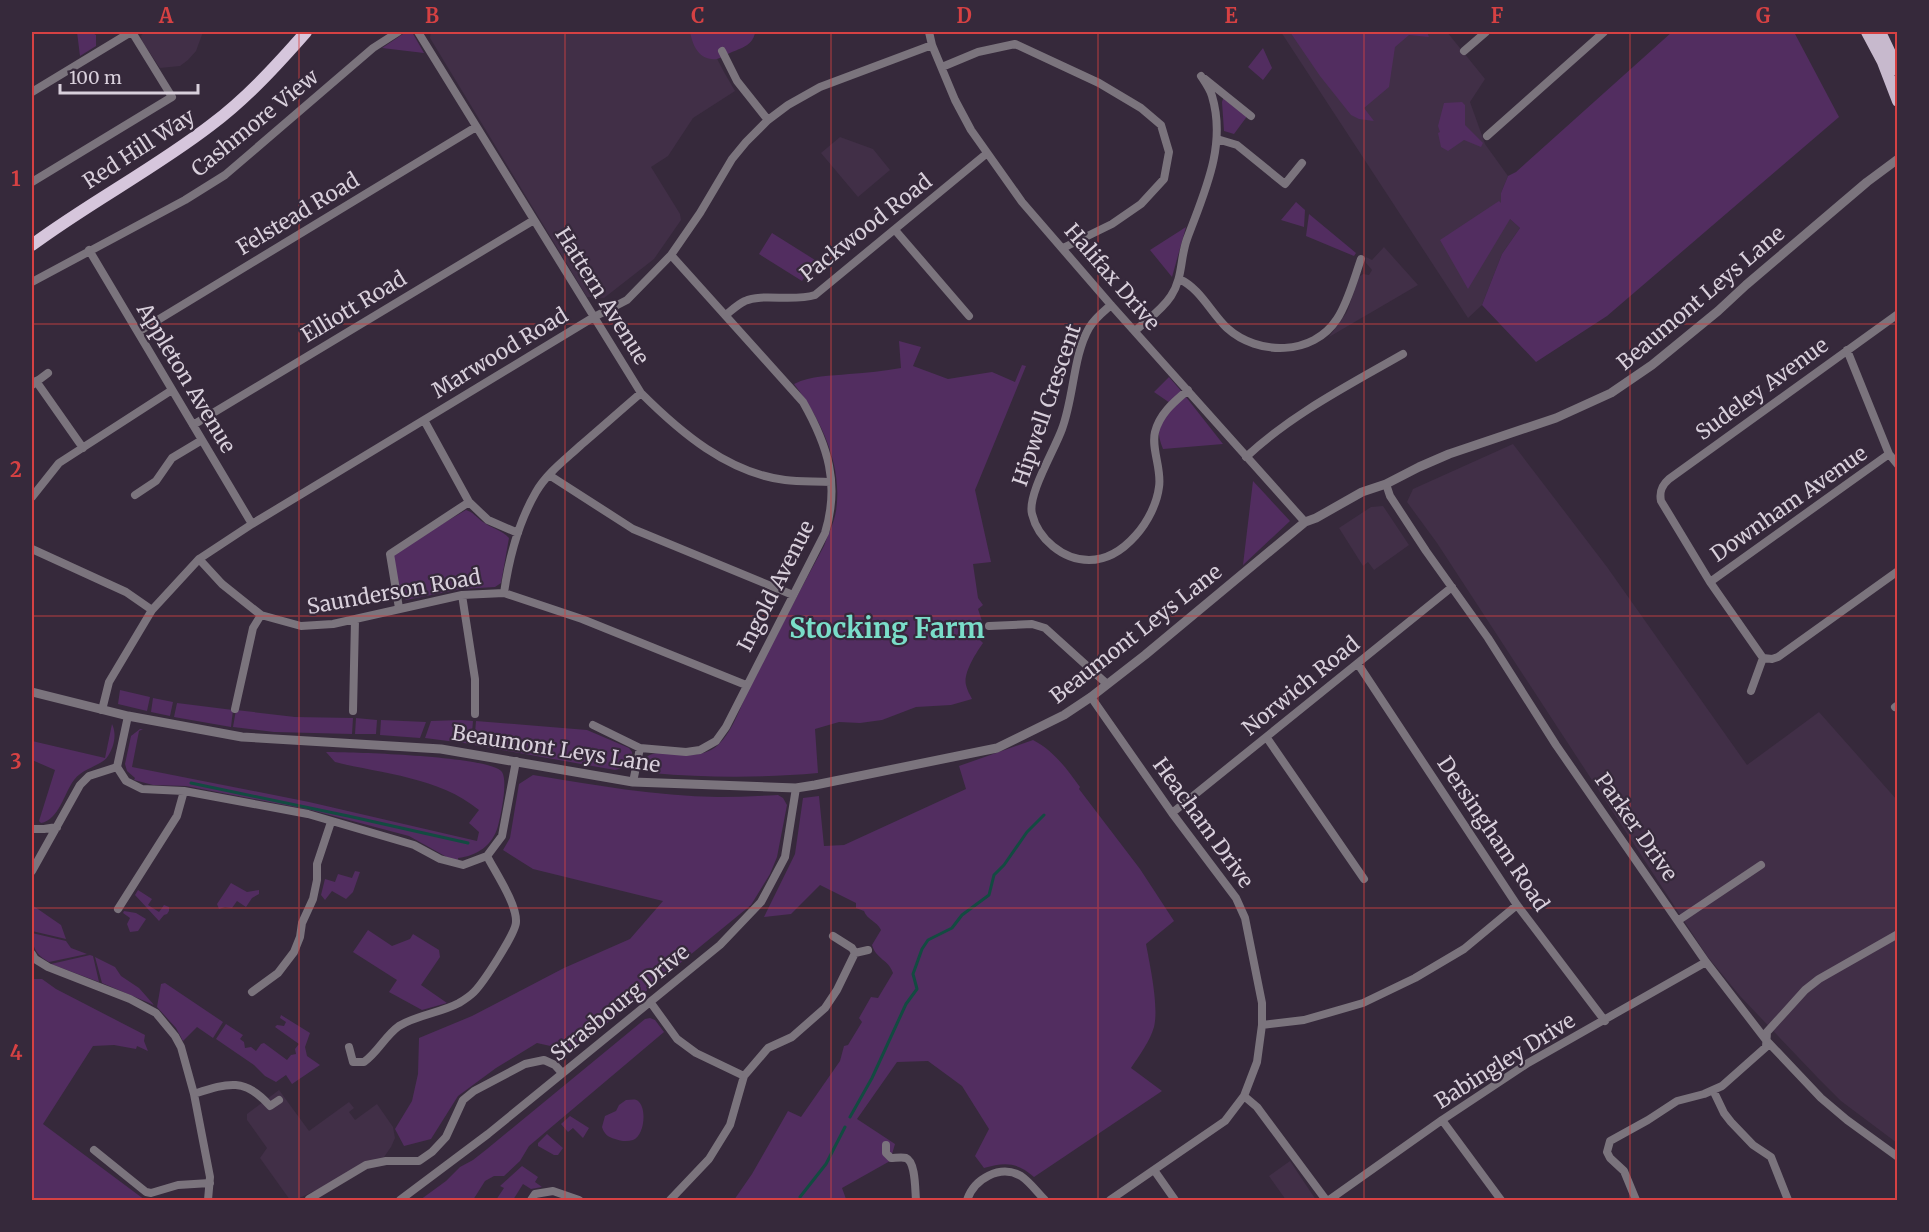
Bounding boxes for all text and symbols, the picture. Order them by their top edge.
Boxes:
text: A [158,3,174,28]
text: B [425,3,439,28]
text: C [691,3,705,28]
text: D [956,3,972,28]
text: E [1224,3,1238,28]
text: F [1491,3,1504,28]
text: G [1756,3,1771,28]
scale bar [60,57,198,95]
street label: Cashmore View [185,63,324,182]
text: 100 m [69,66,122,89]
street label: Red Hill Way [78,102,200,195]
text: 1 [11,166,21,191]
street label: Felstead Road [231,166,364,261]
street label: Packwood Road [794,167,937,288]
street label: Halifax Drive [1059,218,1166,336]
street label: Beaumont Leys Lane [1611,219,1790,376]
street label: Hattern Avenue [549,222,655,369]
street label: Elliott Road [296,264,412,349]
street label: Appleton Avenue [130,297,242,458]
street label: Marwood Road [427,301,573,404]
street label: Hipwell Crescent [1006,320,1087,489]
street label: Sudeley Avenue [1690,331,1833,446]
street label: Downham Avenue [1705,439,1872,568]
text: 2 [10,457,22,482]
street label: Ingold Avenue [731,516,820,656]
street label: Beaumont Leys Lane [1044,558,1227,709]
street label: Saunderson Road [305,563,483,620]
district label: Stocking Farm [789,611,985,645]
street label: Norwich Road [1237,630,1365,741]
street label: Beaumont Leys Lane [450,719,662,778]
text: 3 [10,749,22,774]
street label: Dersingham Road [1432,751,1556,917]
street label: Heacham Drive [1147,752,1260,893]
street label: Parker Drive [1589,767,1684,886]
street label: Strasbourg Drive [545,938,695,1067]
street label: Babingley Drive [1430,1007,1580,1115]
text: 4 [10,1040,23,1065]

